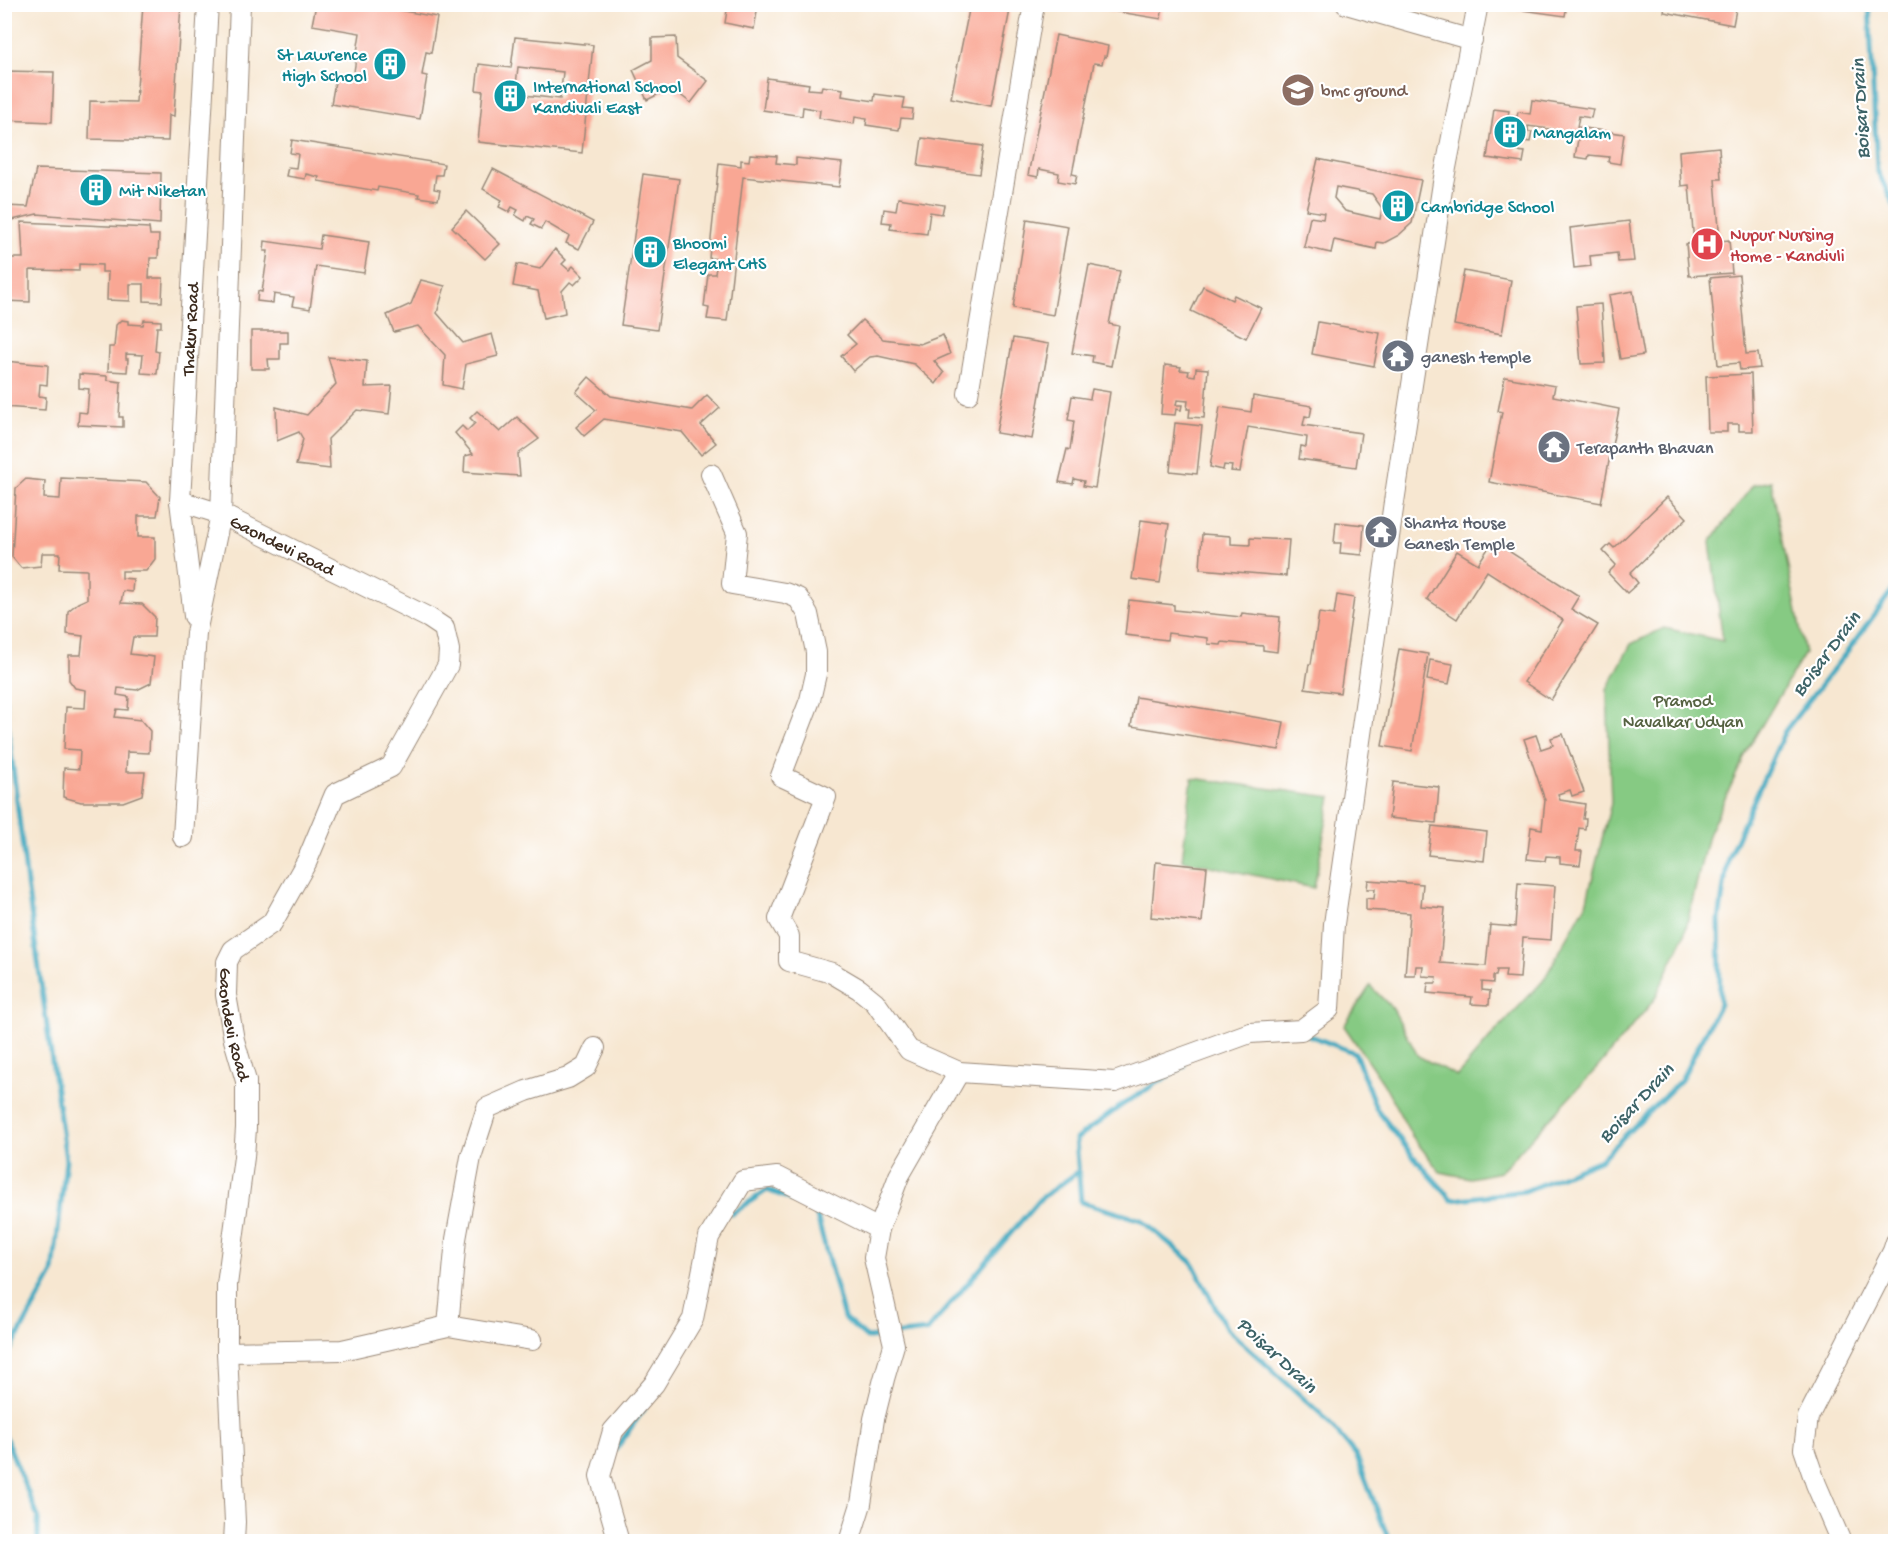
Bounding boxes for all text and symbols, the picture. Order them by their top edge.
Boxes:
place label: St Lawrence High School [277,46,368,88]
building icon: St Lawrence High School [372,46,408,82]
water label: Boisar Drain [1848,58,1877,159]
school or university icon: bmc ground [1280,72,1316,108]
building icon: International School Kandivali East [492,78,528,114]
place label: International School Kandivali East [533,78,682,120]
place label: bmc ground [1321,82,1409,103]
building icon: Mangalam [1492,114,1528,150]
place label: Mangalam [1533,124,1611,145]
building icon: Mit Niketan [78,172,114,208]
place label: Mit Niketan [119,182,206,203]
building icon: Cambridge School [1380,188,1416,224]
place label: Cambridge School [1421,198,1554,219]
hospital icon: Nupur Nursing Home - Kandivli [1689,226,1725,262]
place label: Nupur Nursing Home - Kandivli [1730,226,1845,268]
building icon: Bhoomi Elegant CHS [632,234,668,270]
place label: Bhoomi Elegant CHS [672,234,767,276]
street label: Thakur Road [179,281,205,377]
temple icon: ganesh temple [1380,338,1416,374]
place label: ganesh temple [1421,348,1532,369]
temple icon: Terapanth Bhavan [1536,429,1572,465]
place label: Terapanth Bhavan [1576,439,1714,460]
street label: Gaondevi Road [226,512,339,583]
temple icon: Shanta House Ganesh Temple [1363,514,1399,550]
place label: Shanta House Ganesh Temple [1404,514,1516,556]
water label: Boisar Drain [1788,608,1867,702]
park label: Pramod Navalkar Udyan [1623,692,1744,734]
street label: Gaondevi Road [213,967,254,1085]
water label: Boisar Drain [1595,1060,1681,1149]
water label: Poisar Drain [1231,1314,1321,1400]

